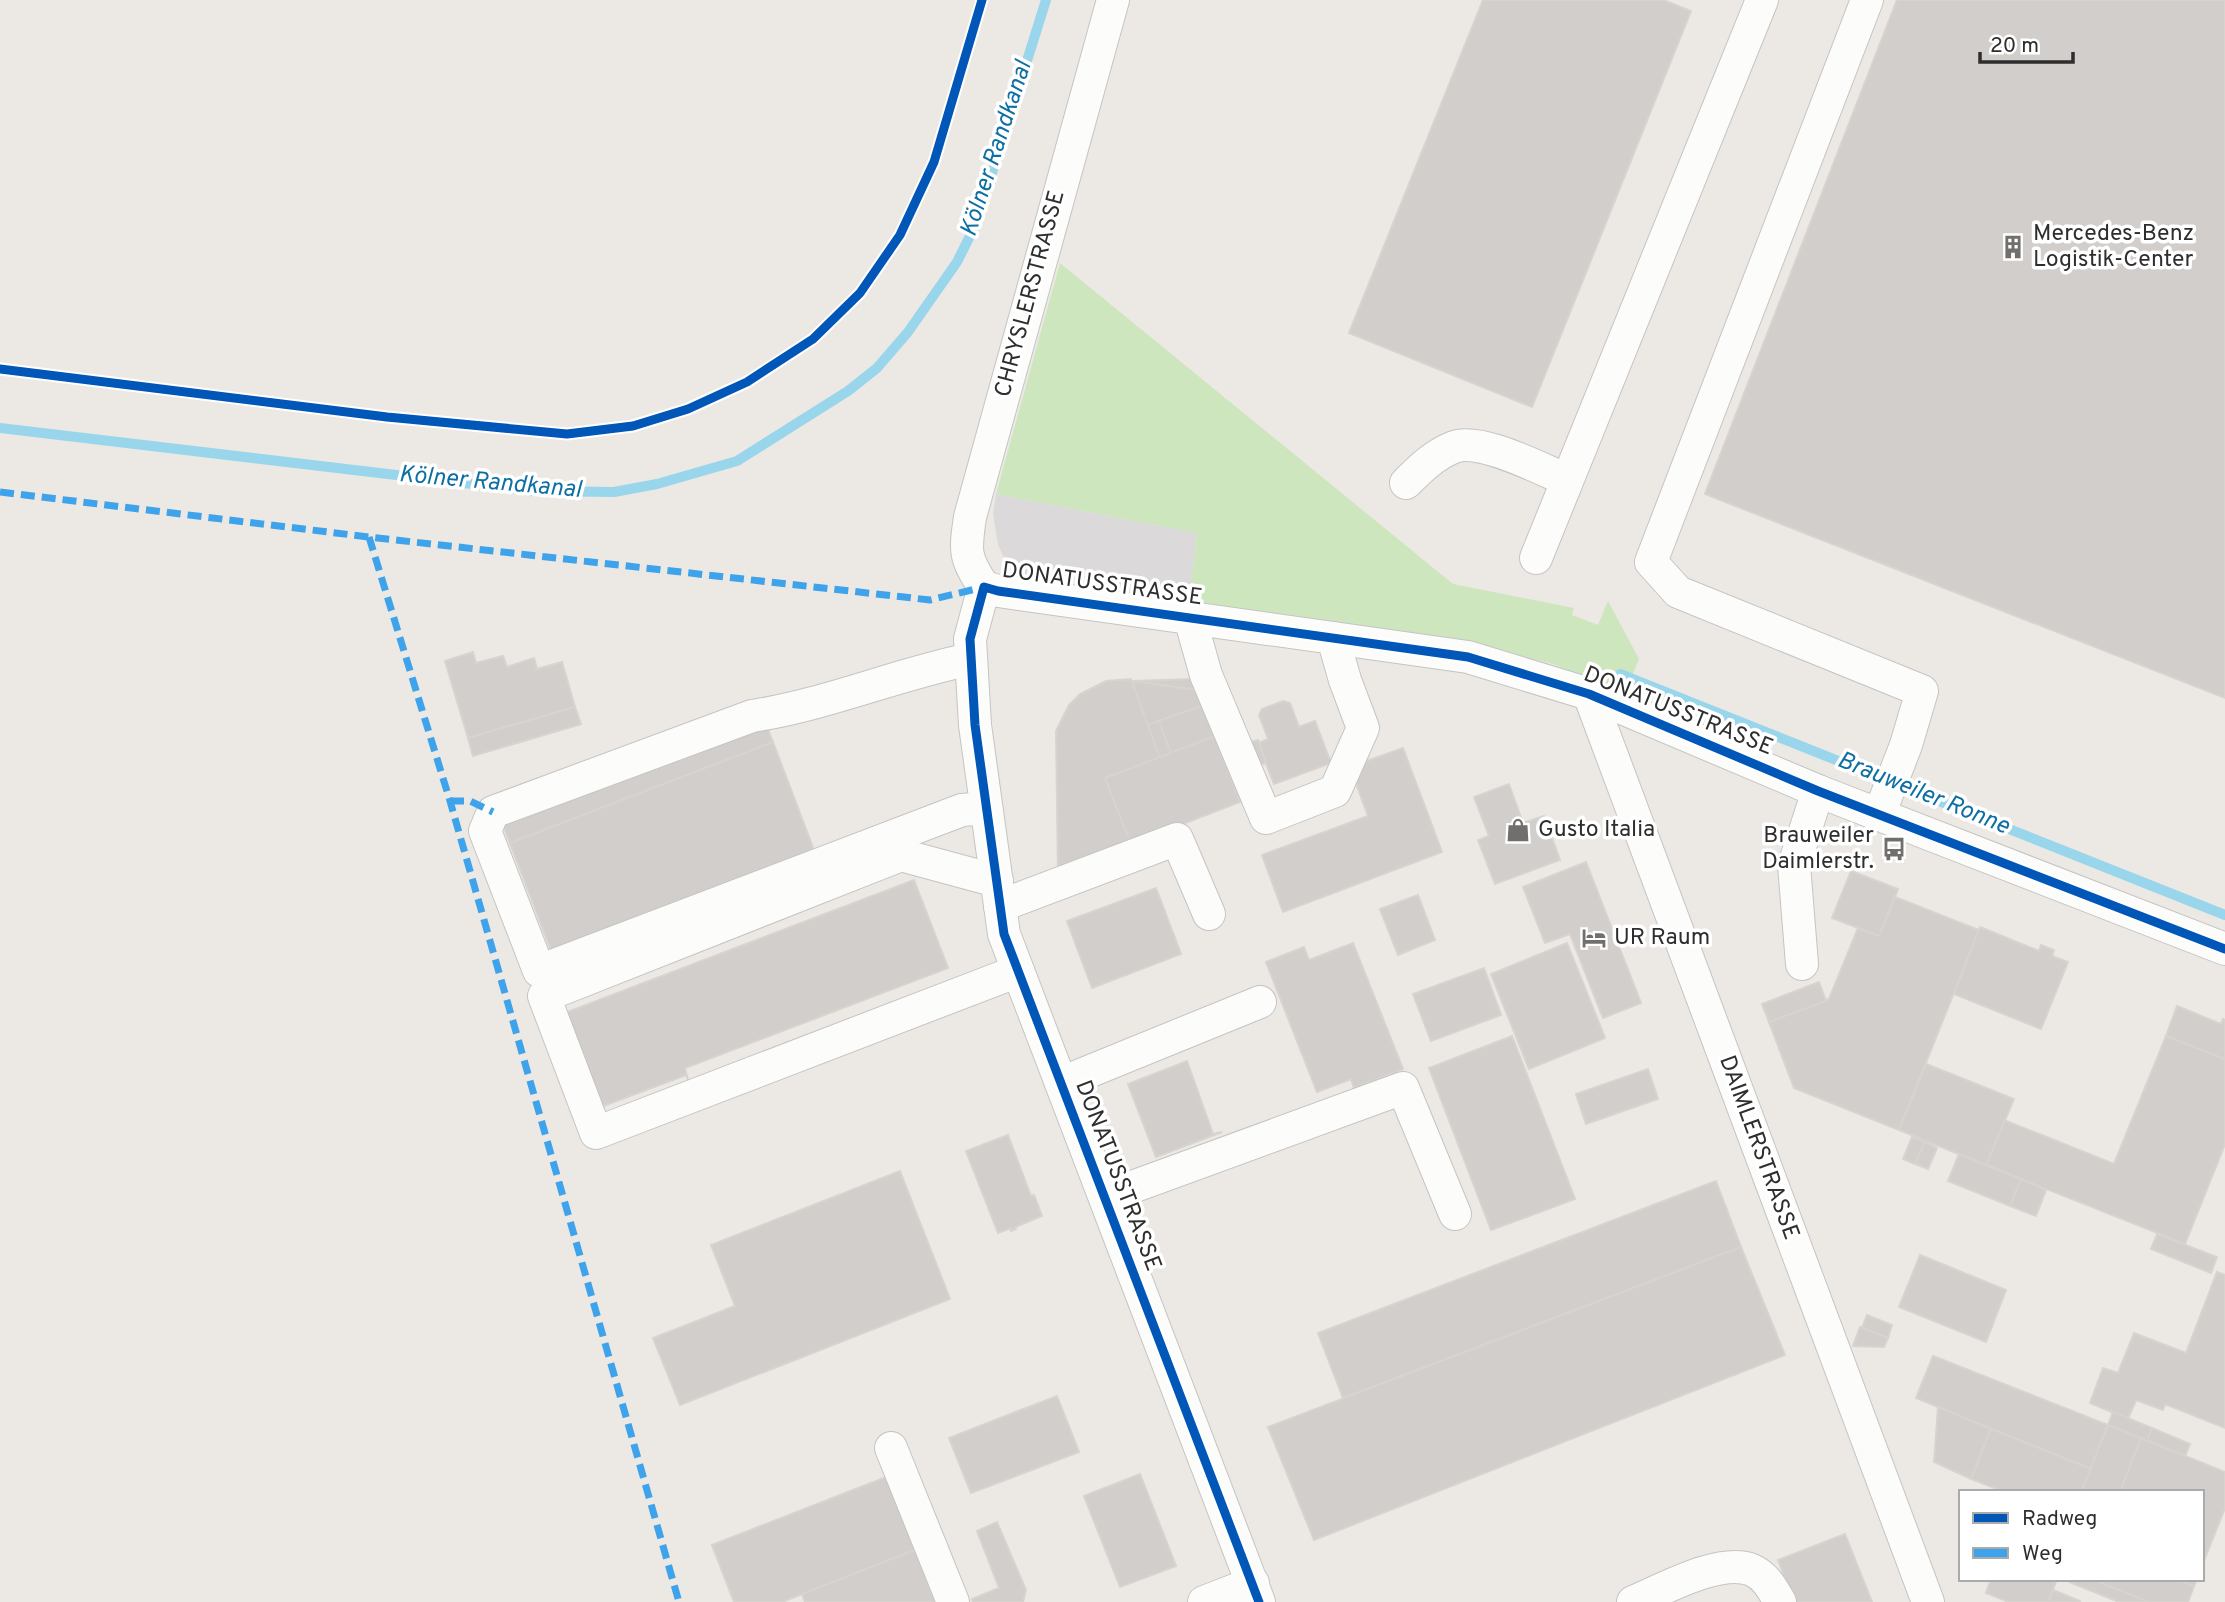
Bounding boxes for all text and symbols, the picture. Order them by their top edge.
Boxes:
scale bar [1980,21,2073,65]
text: 20 m [1990,33,2039,60]
water label: Kölner Randkanal [954,56,1040,241]
street label: CHRYSLERSTRASSE [989,187,1073,401]
place label: Mercedes-Benz Logistik-Center [2033,220,2194,275]
building icon: Mercedes-Benz Logistik-Center [1999,233,2027,261]
water label: Kölner Randkanal [398,460,584,506]
street label: DONATUSSTRASSE [1000,557,1204,613]
street label: DONATUSSTRASSE [1579,661,1777,763]
water label: Brauweiler Ronne [1833,746,2014,842]
shop icon: Gusto Italia [1504,816,1532,844]
place label: Gusto Italia [1538,816,1655,845]
place label: Brauweiler Daimlerstr. [1762,822,1874,877]
bus stop icon: Brauweiler Daimlerstr. [1880,835,1908,863]
hotel icon: UR Raum [1580,924,1608,952]
place label: UR Raum [1614,924,1710,953]
street label: DAIMLERSTRASSE [1711,1052,1805,1244]
street label: DONATUSSTRASSE [1067,1076,1167,1276]
legend [1959,1490,2204,1581]
text: Radweg [2022,1506,2097,1533]
text: Weg [2022,1541,2063,1568]

